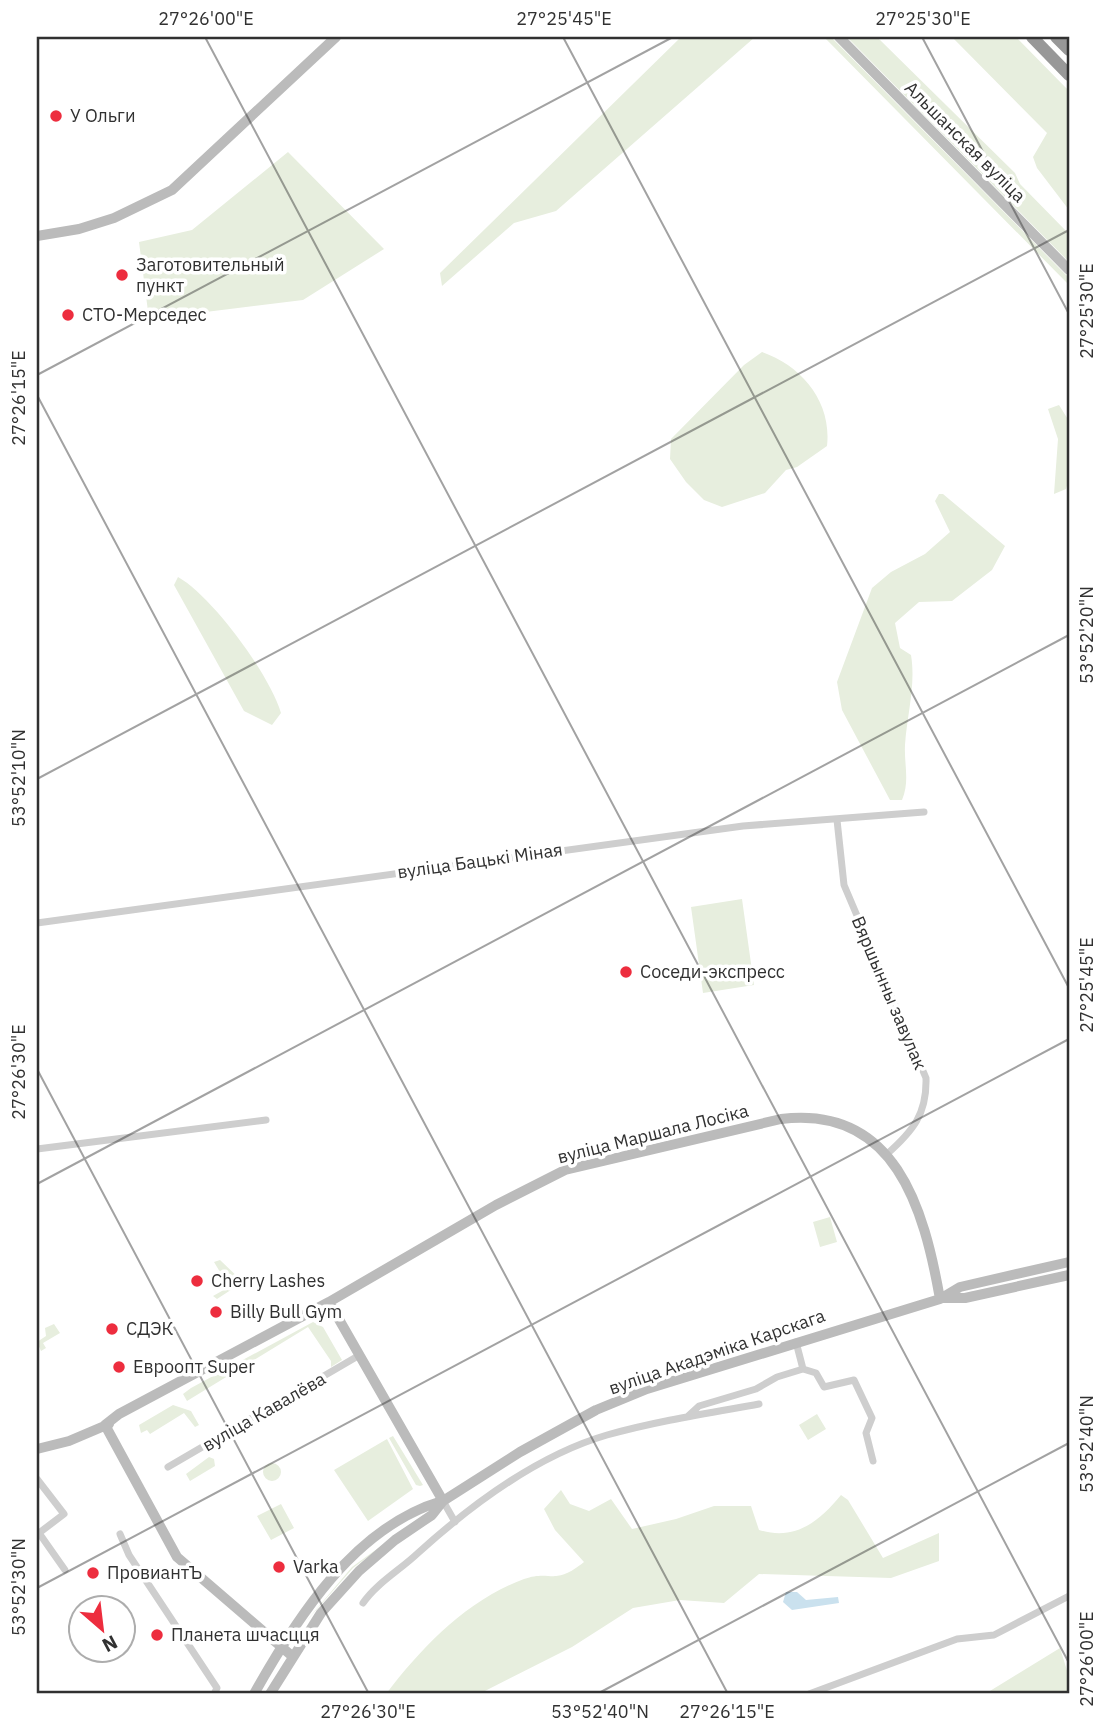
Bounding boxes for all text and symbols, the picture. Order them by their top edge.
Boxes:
text: 27°26'00"E [158,7,254,30]
text: 27°25'45"E [516,7,612,30]
text: 27°25'30"E [875,7,971,30]
street label: Альшанская вуліца [900,76,1031,207]
place label: У Ольги [70,104,135,127]
marker: У Ольги [48,108,64,124]
place label: Заготовительный пункт [136,253,284,297]
text: 27°25'30"E [1075,263,1098,359]
marker: Заготовительный пункт [114,267,130,283]
place label: СТО-Мерседес [82,303,207,326]
marker: СТО-Мерседес [60,307,76,323]
text: 27°26'15"E [7,350,30,446]
text: 53°52'20"N [1075,586,1098,684]
text: 53°52'10"N [7,729,30,827]
street label: вуліца Бацькі Міная [396,838,564,883]
street label: Вяршынны завулак [847,913,932,1073]
text: 27°25'45"E [1075,937,1098,1033]
place label: Соседи-экспресс [640,960,785,983]
marker: Соседи-экспресс [618,964,634,980]
text: 27°26'30"E [7,1024,30,1120]
street label: вуліца Маршала Лосіка [555,1099,751,1168]
place label: Cherry Lashes [211,1269,325,1292]
marker: Cherry Lashes [189,1273,205,1289]
place label: Billy Bull Gym [230,1300,342,1323]
marker: Billy Bull Gym [208,1304,224,1320]
street label: вуліца Акадэміка Карскага [606,1304,828,1399]
place label: СДЭК [126,1317,174,1340]
marker: СДЭК [104,1321,120,1337]
place label: Евроопт Super [133,1355,255,1378]
marker: Евроопт Super [111,1359,127,1375]
street label: вуліца Кавалёва [198,1367,330,1456]
text: 53°52'40"N [1075,1395,1098,1493]
text: 53°52'30"N [7,1538,30,1636]
place label: Varka [293,1555,339,1578]
marker: Varka [271,1559,287,1575]
place label: ПровиантЪ [107,1561,202,1584]
marker: ПровиантЪ [85,1565,101,1581]
north arrow [66,1594,136,1664]
text: 27°26'00"E [1075,1611,1098,1707]
place label: Планета шчасцця [171,1623,320,1646]
marker: Планета шчасцця [149,1627,165,1643]
text: N [98,1630,122,1658]
text: 27°26'30"E [320,1700,416,1723]
text: 53°52'40"N [551,1700,649,1723]
text: 27°26'15"E [679,1700,775,1723]

